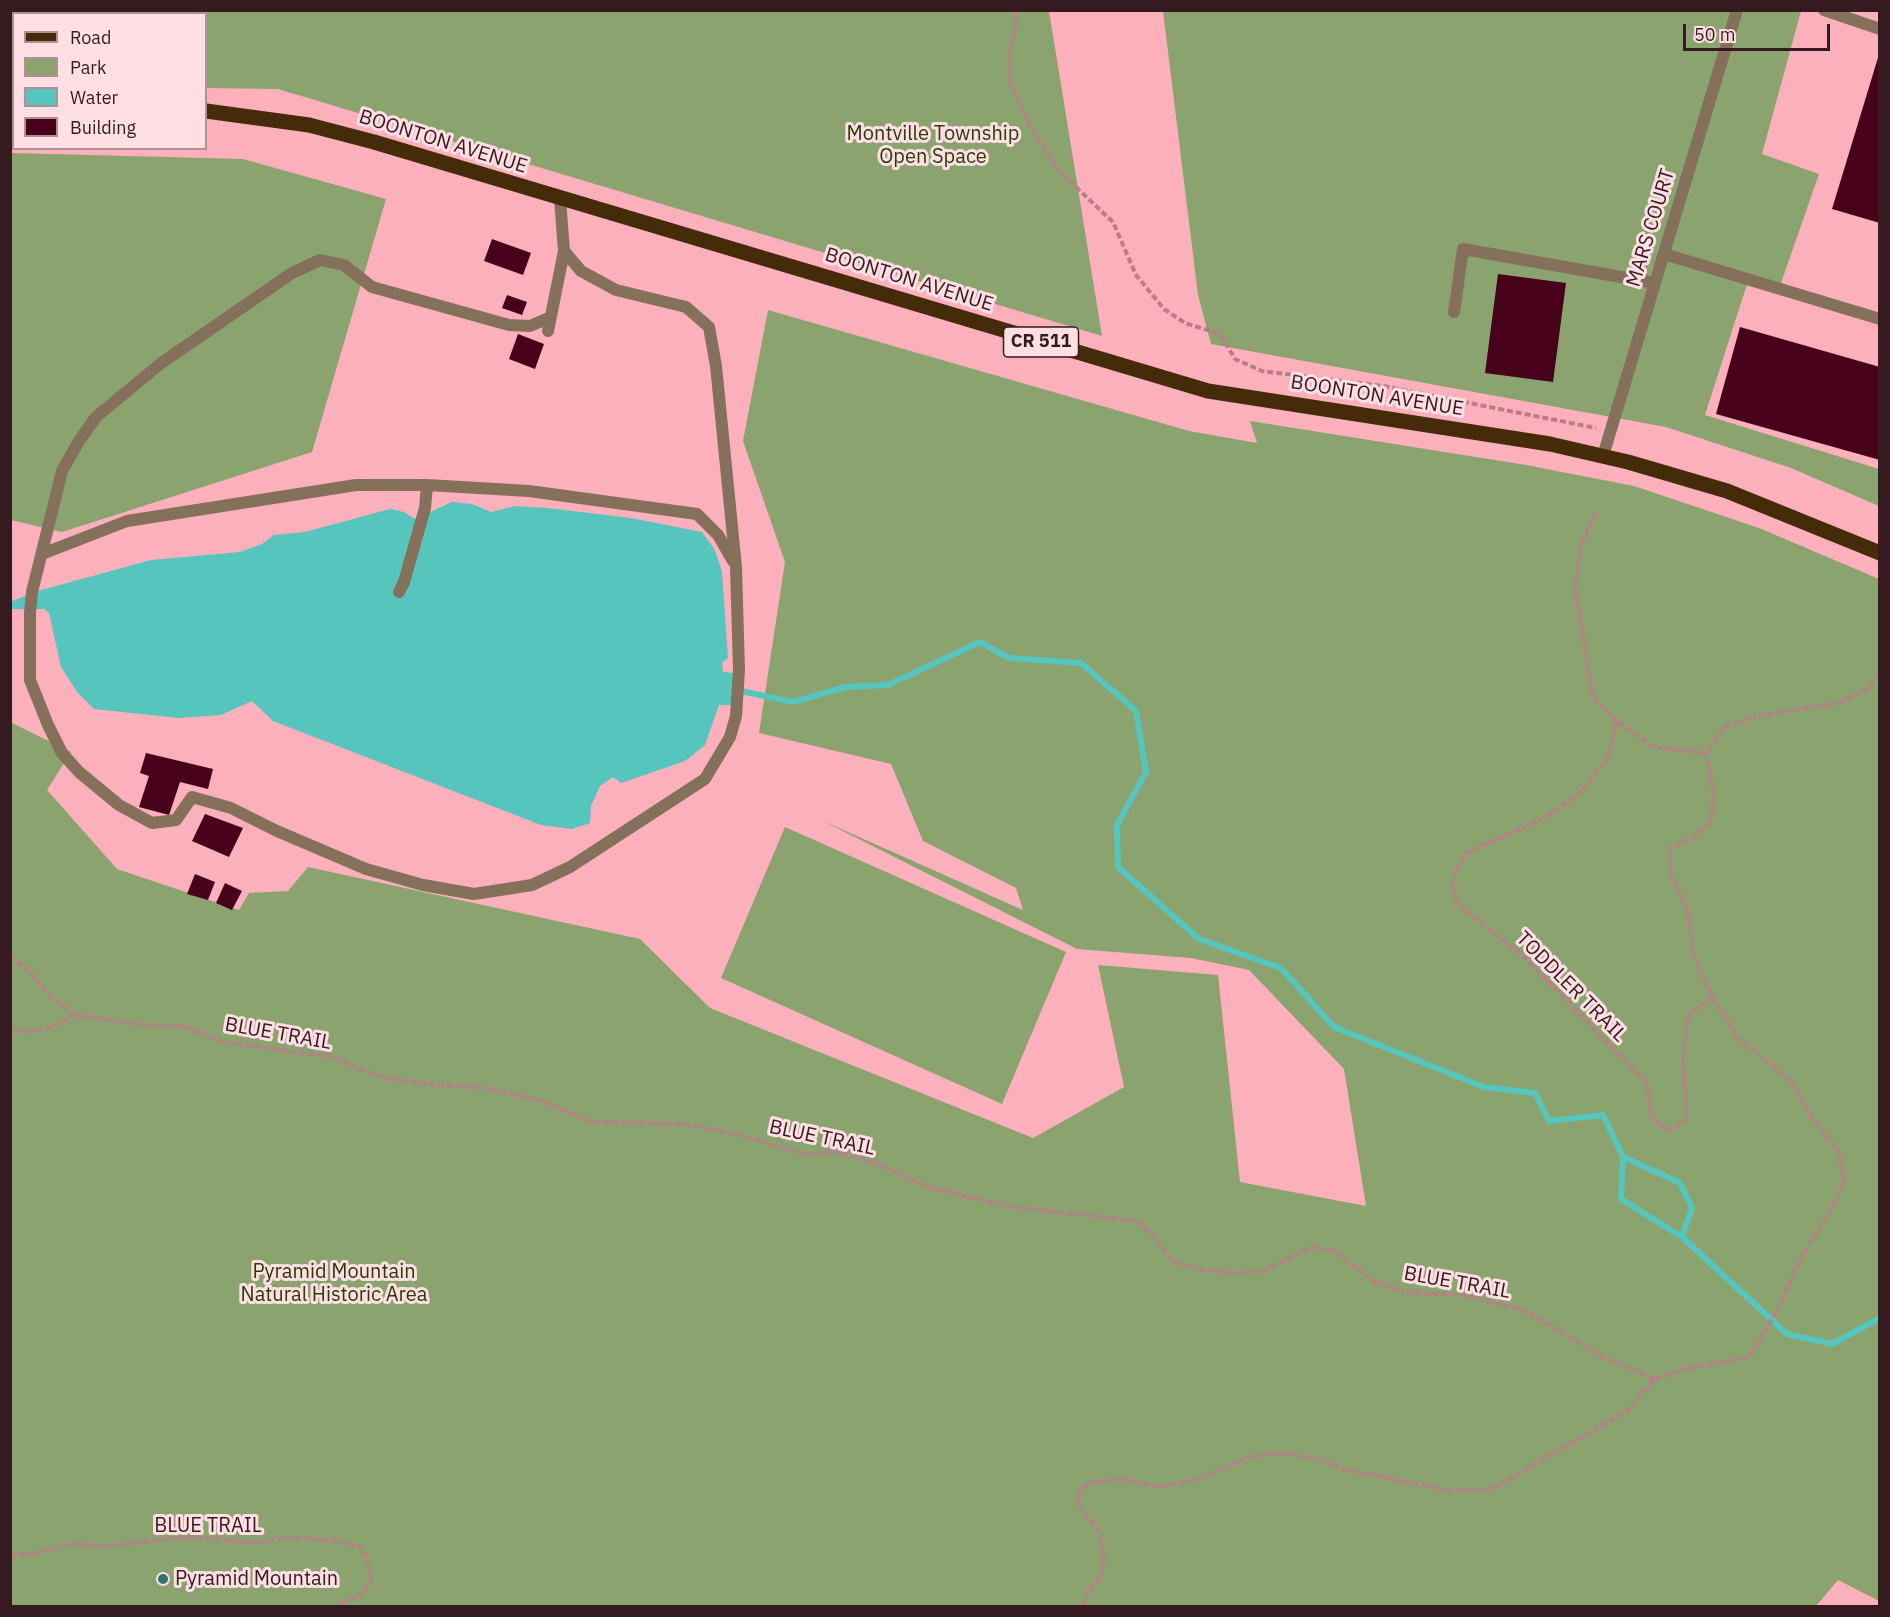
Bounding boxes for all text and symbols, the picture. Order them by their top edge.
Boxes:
legend [12,12,207,150]
scale bar [1686,12,1833,50]
text: 50 m [1694,23,1736,46]
text: Road [70,26,111,49]
text: Park [70,56,106,79]
text: Water [70,86,118,109]
street label: BOONTON AVENUE [356,105,530,179]
text: Building [70,116,136,139]
park label: Montville Township Open Space [847,122,1019,169]
street label: MARS COURT [1622,166,1680,290]
street label: BOONTON AVENUE [822,243,996,317]
road number: CR 511 [1004,327,1078,357]
street label: BOONTON AVENUE [1289,370,1465,422]
street label: TODDLER TRAIL [1511,927,1631,1047]
street label: BLUE TRAIL [223,1013,333,1055]
street label: BLUE TRAIL [767,1115,877,1161]
park label: Pyramid Mountain Natural Historic Area [240,1260,428,1307]
street label: BLUE TRAIL [1402,1262,1512,1304]
street label: BLUE TRAIL [154,1514,262,1538]
place label: Pyramid Mountain [175,1567,338,1591]
marker: Pyramid Mountain [156,1572,170,1586]

